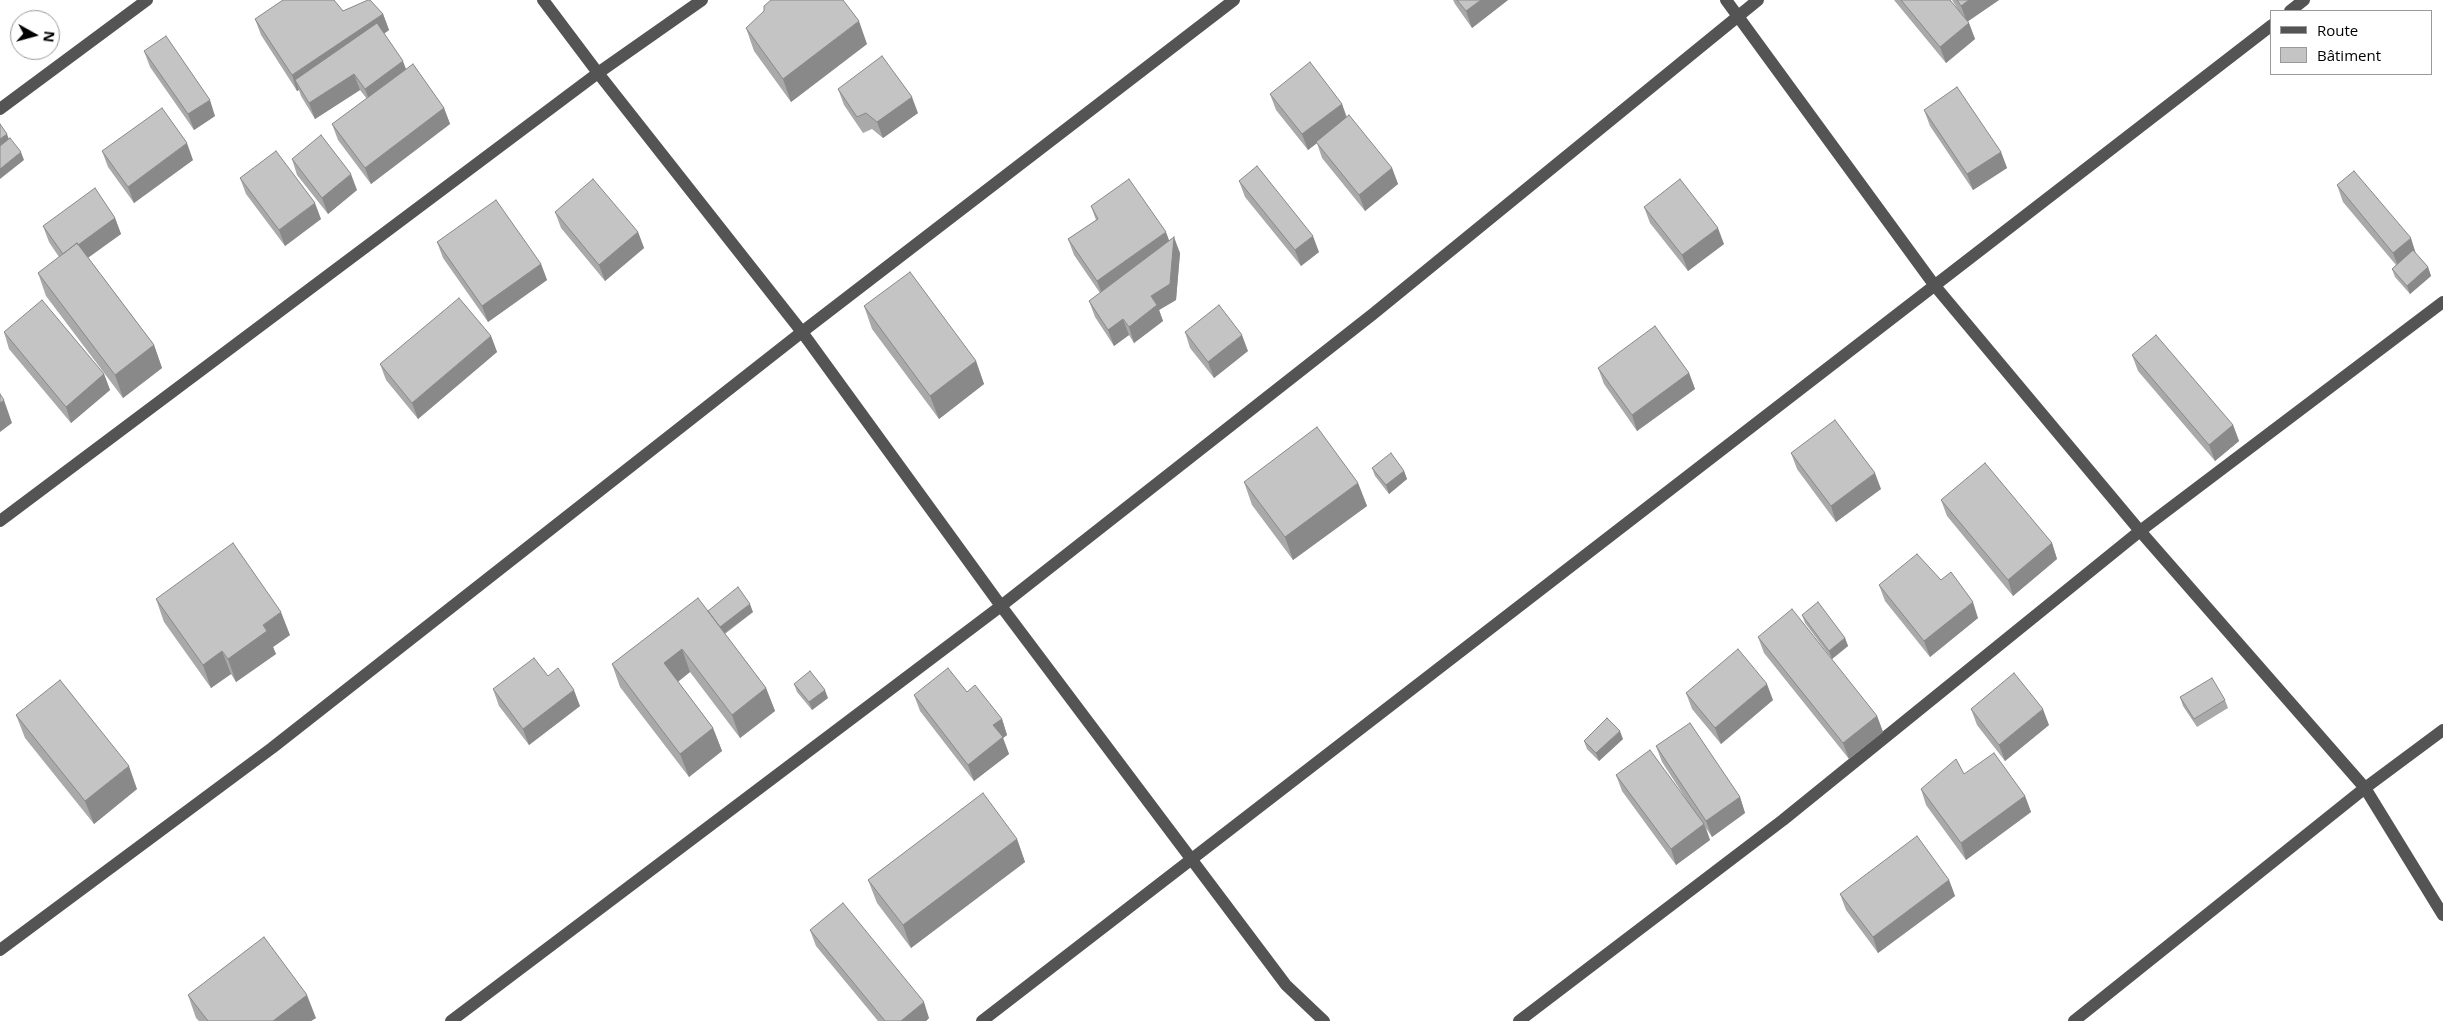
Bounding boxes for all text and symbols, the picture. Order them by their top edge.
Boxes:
north arrow [10,10,60,60]
legend [2270,10,2433,75]
text: Route [2317,20,2358,40]
text: N [39,30,60,44]
text: Bâtiment [2317,45,2381,65]

